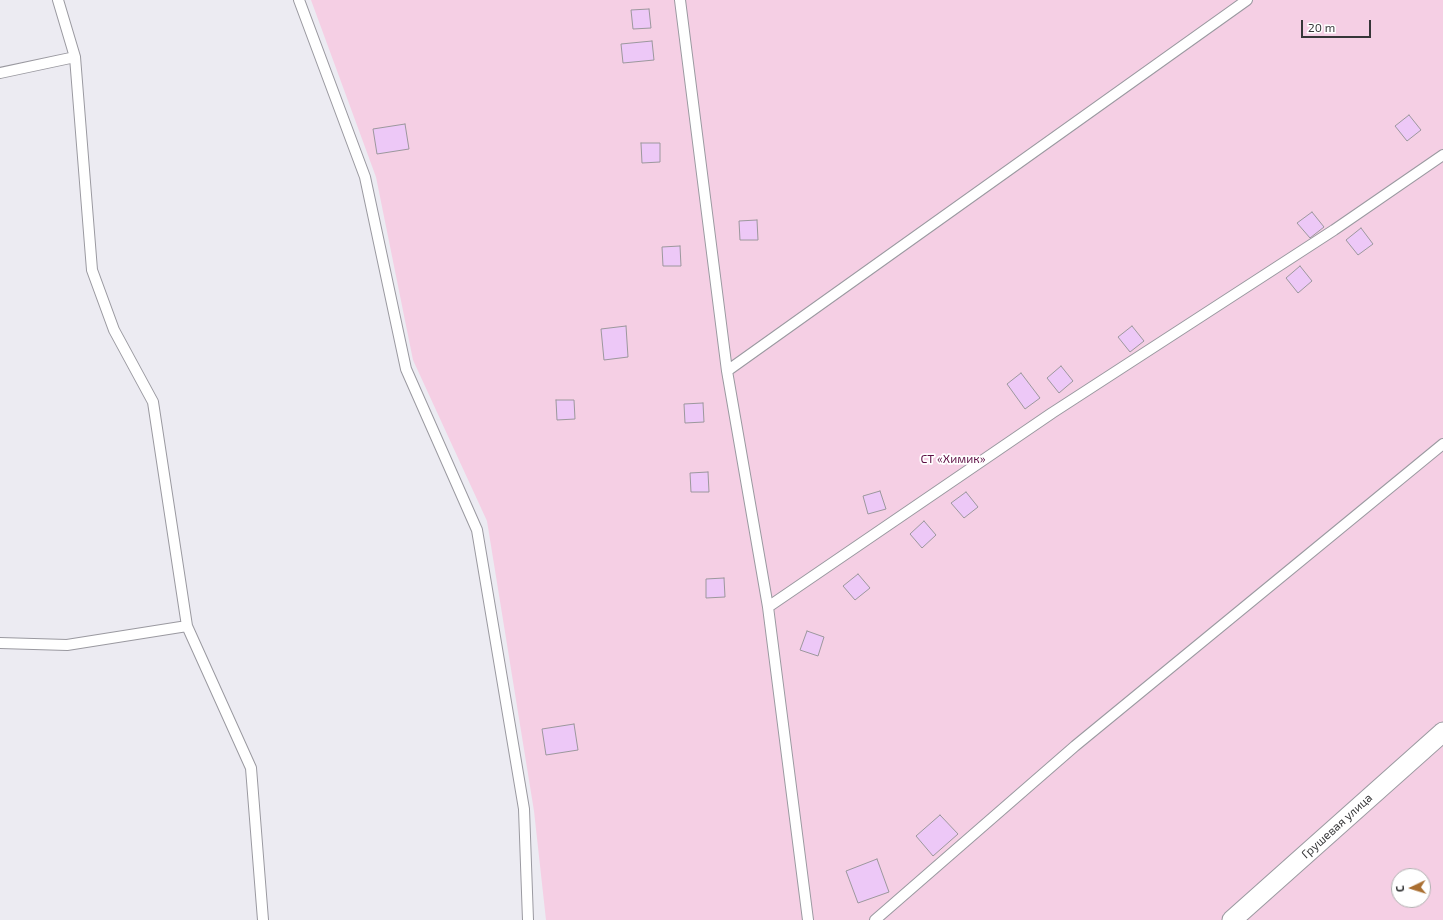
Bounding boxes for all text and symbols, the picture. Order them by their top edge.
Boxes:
scale bar [1303,12,1373,38]
text: 20 m [1308,20,1335,34]
park label: СТ «Химик» [921,452,985,466]
street label: Грушевая улица [1299,790,1375,862]
north arrow [1391,868,1431,908]
text: С [1393,885,1406,892]

